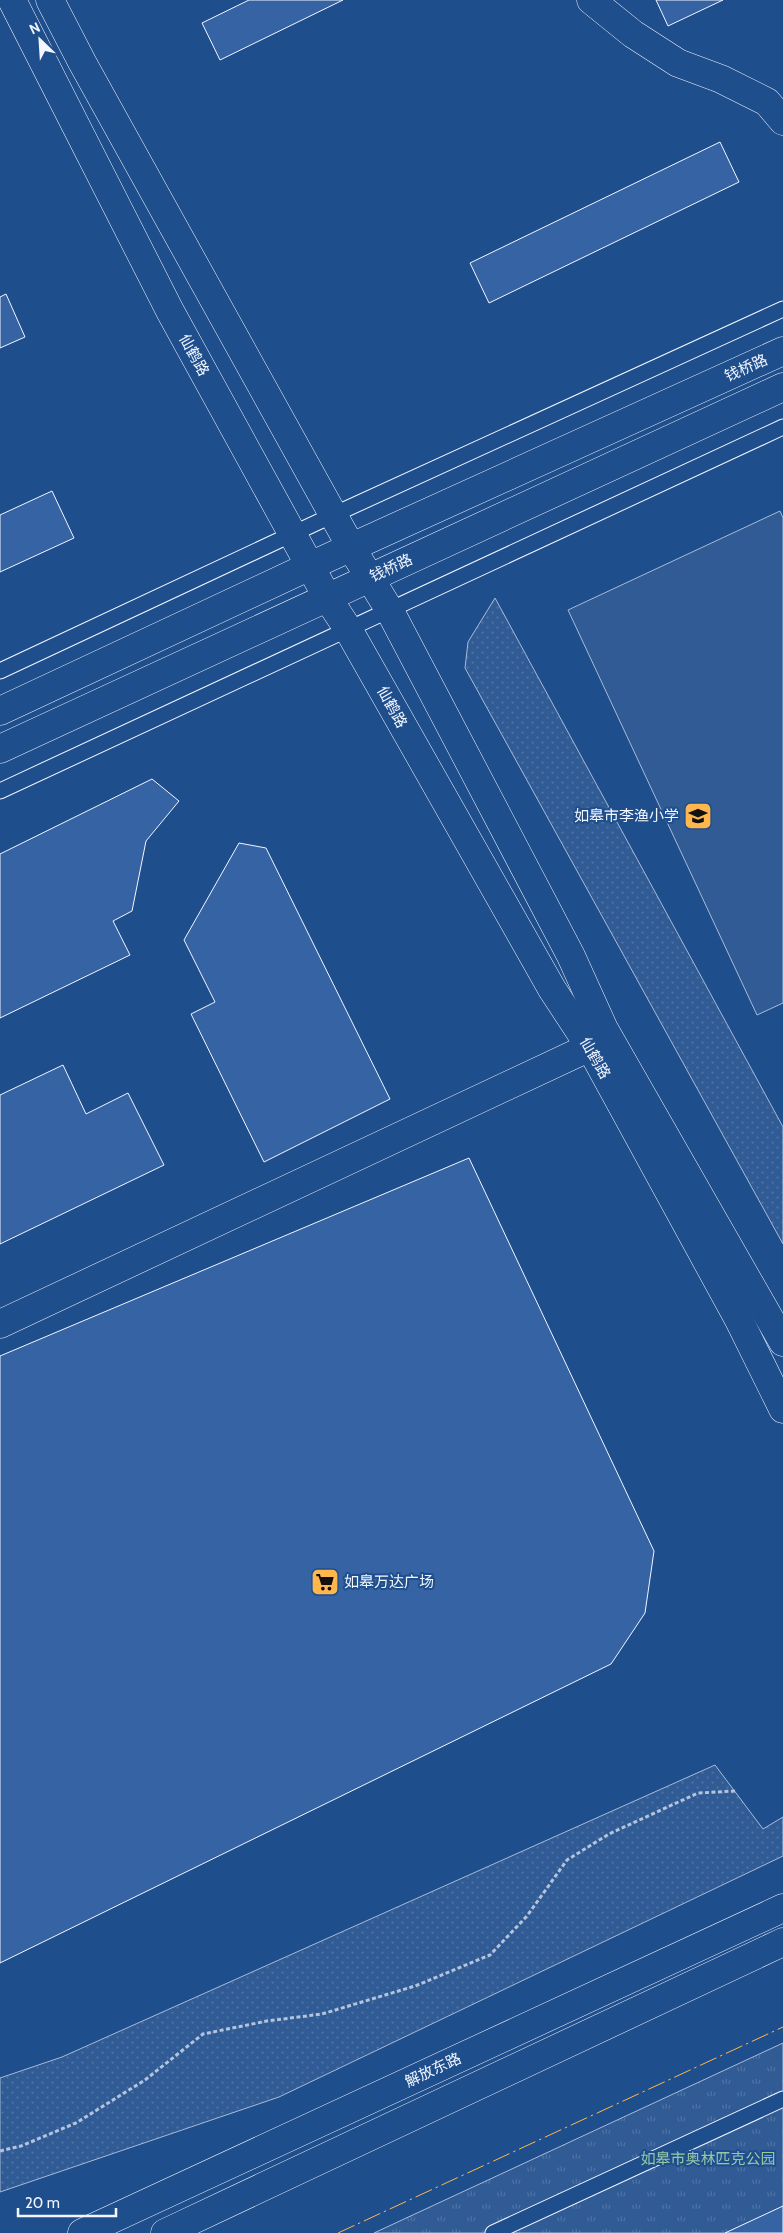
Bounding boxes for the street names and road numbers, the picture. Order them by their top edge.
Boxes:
street label: 仙鹤路 [175,331,213,379]
street label: 钱桥路 [722,351,770,385]
street label: 钱桥路 [367,550,415,586]
street label: 仙鹤路 [373,683,411,731]
street label: 仙鹤路 [576,1034,614,1082]
street label: 解放东路 [402,2049,464,2091]

